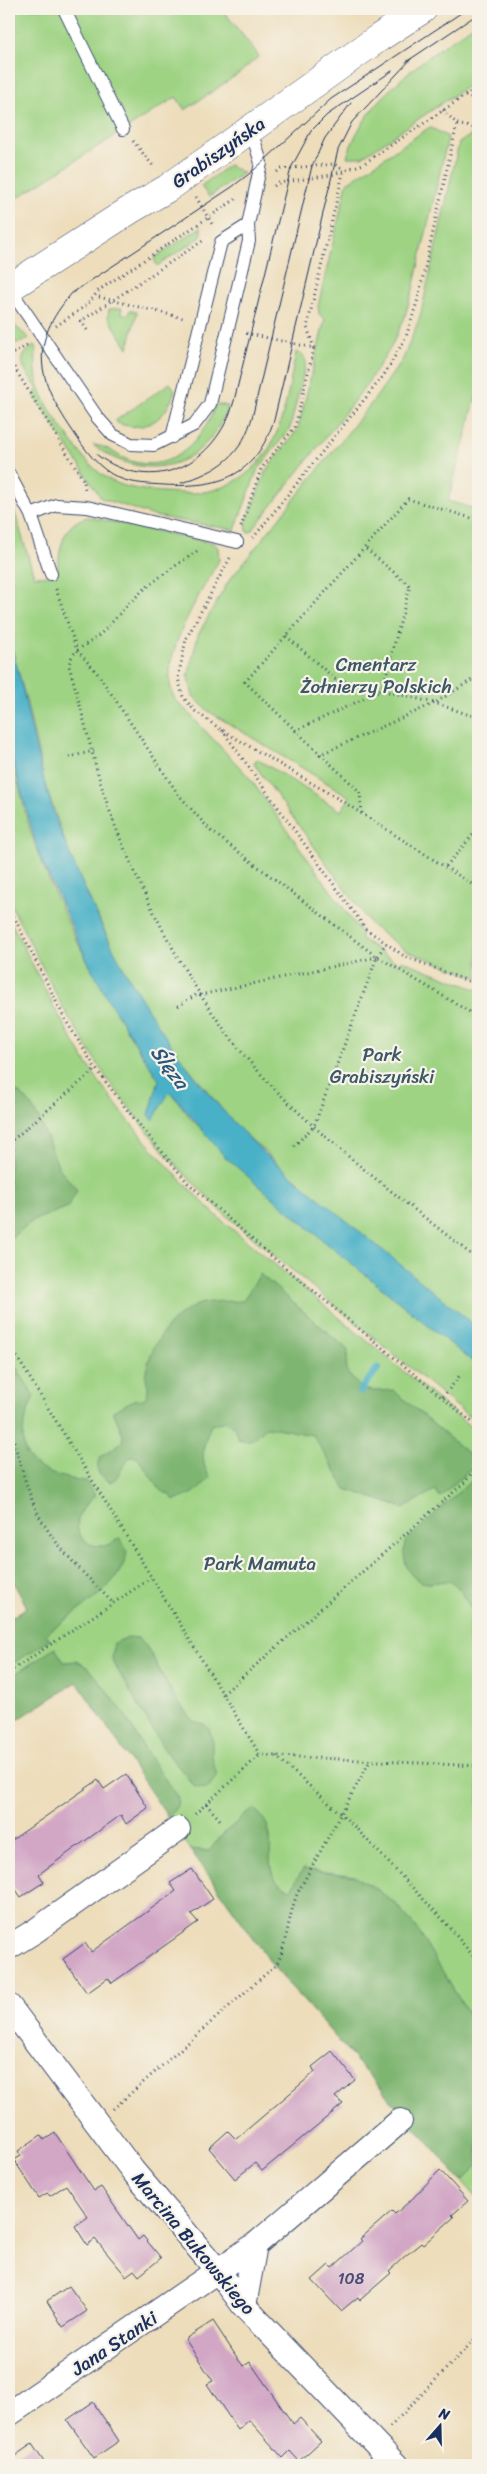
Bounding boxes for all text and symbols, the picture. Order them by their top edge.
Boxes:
street label: Grabiszyńska [164,107,273,197]
park label: Cmentarz Żołnierzy Polskich [300,648,452,703]
water label: Ślęza [141,1038,199,1099]
park label: Park Grabiszyński [330,1038,435,1093]
park label: Park Mamuta [204,1547,317,1580]
street label: Marcina Bukowskiego [123,2164,264,2323]
house number: 108 [338,2264,365,2293]
street label: Jana Stanki [63,2302,165,2385]
text: N [435,2401,453,2428]
north arrow [414,2402,464,2452]

